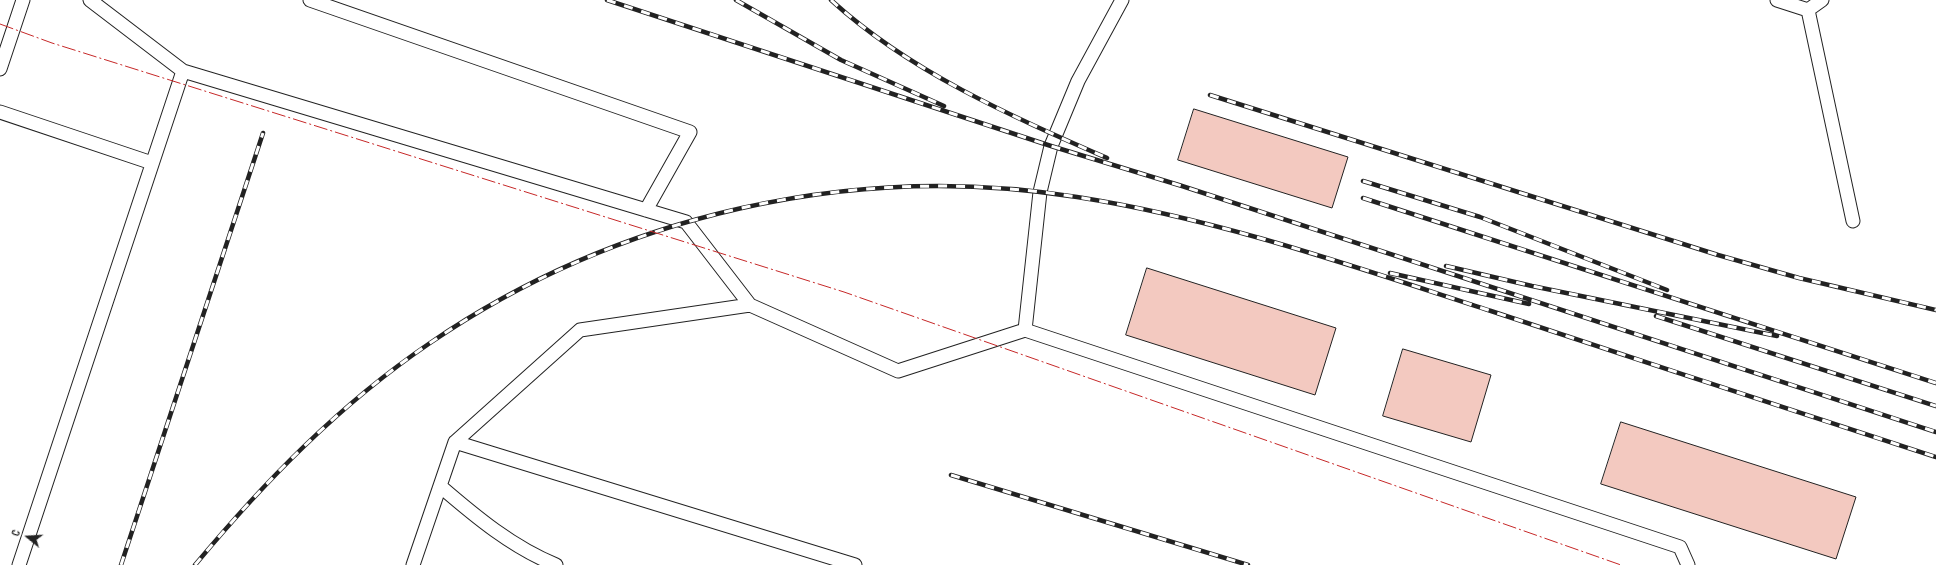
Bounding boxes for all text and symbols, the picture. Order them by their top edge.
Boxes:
north arrow [8,517,48,557]
text: С [9,528,23,538]

